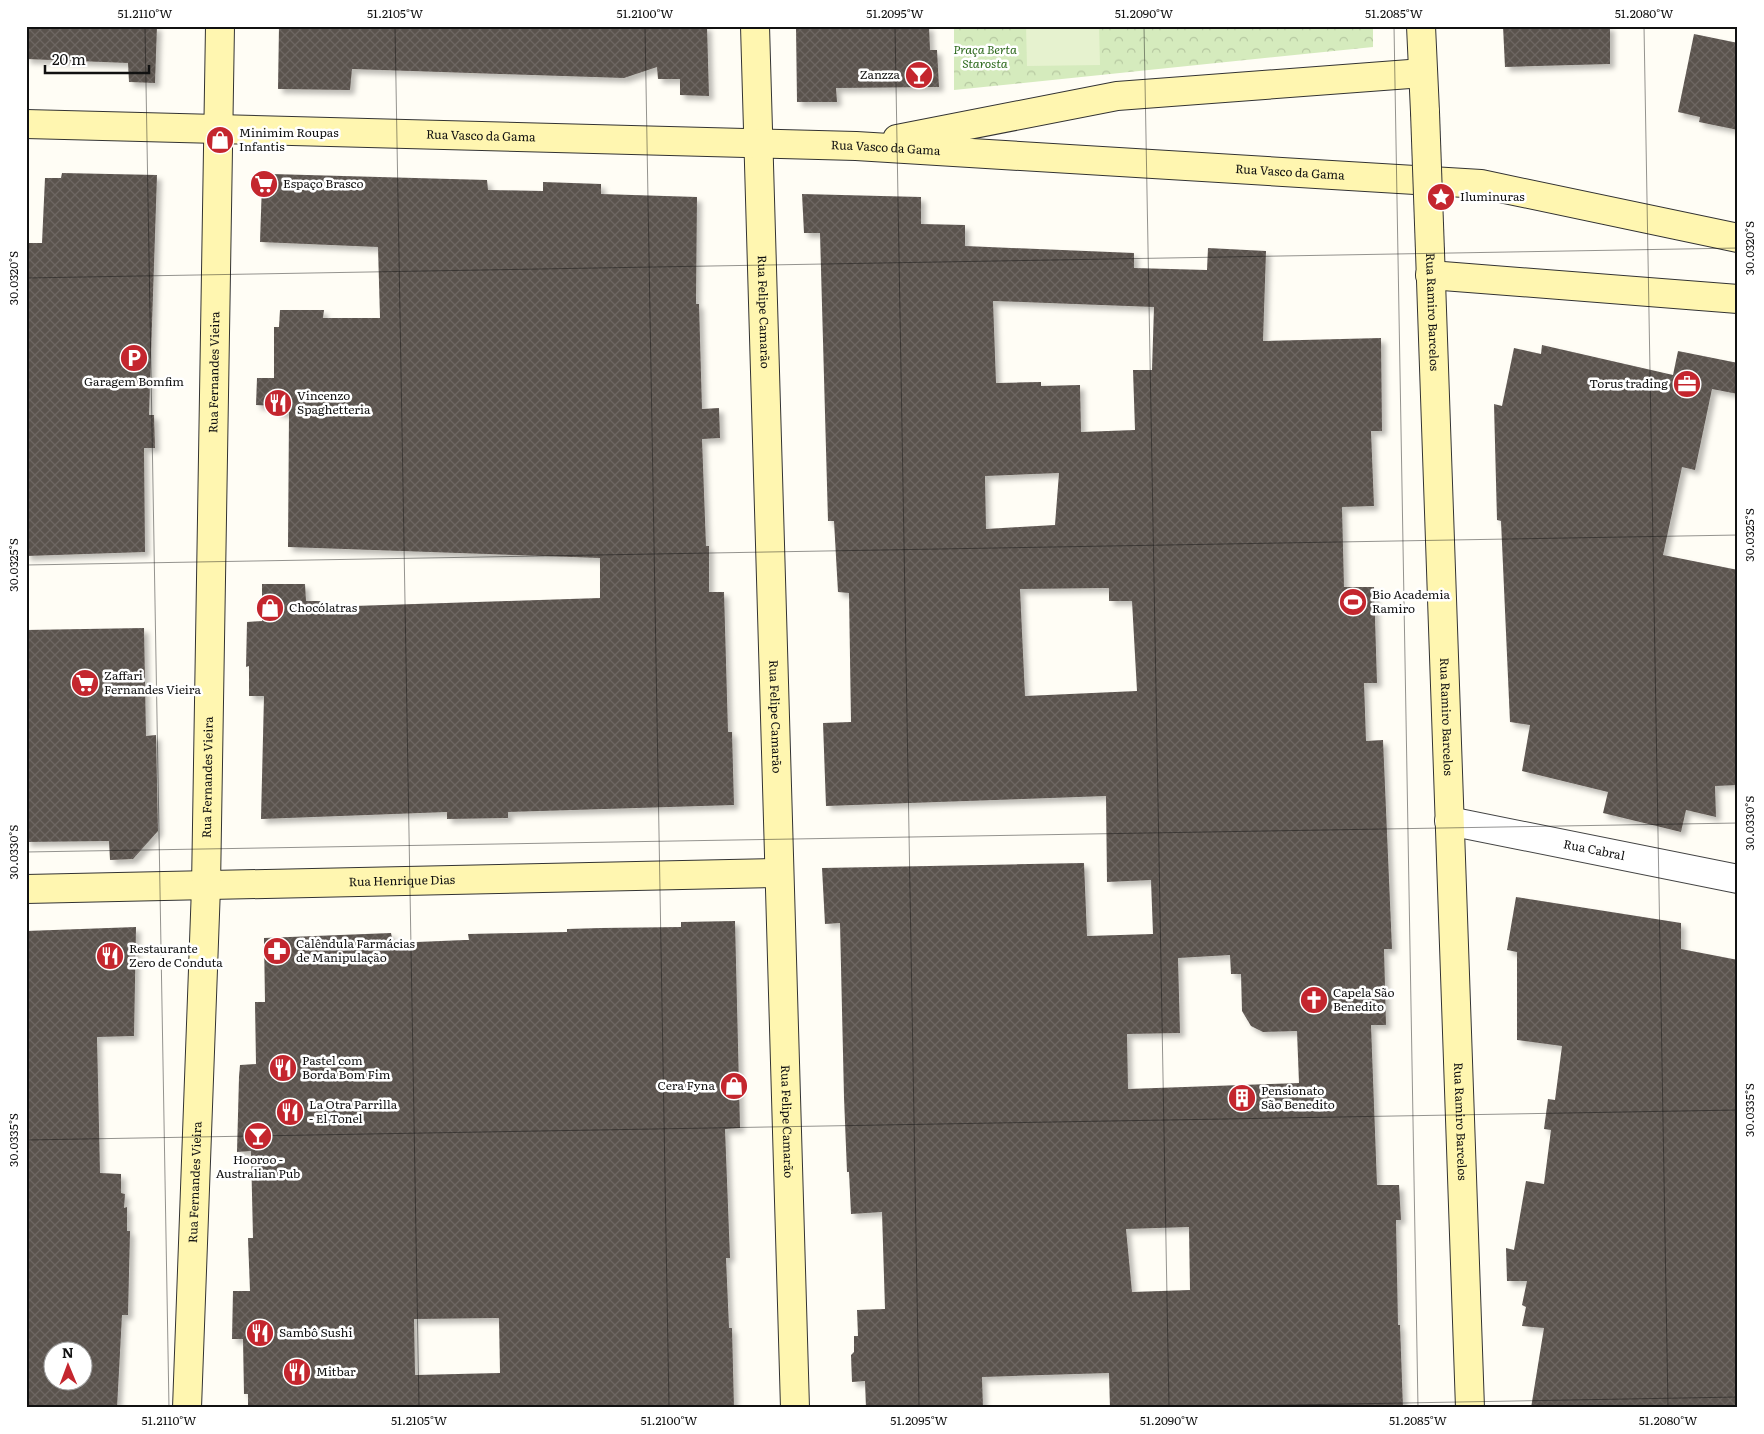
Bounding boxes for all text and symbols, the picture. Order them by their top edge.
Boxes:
text: 51.2110°W [118,4,172,22]
text: 51.2105°W [367,4,423,22]
text: 51.2100°W [617,4,673,22]
text: 51.2095°W [866,4,924,22]
text: 51.2090°W [1115,4,1173,22]
text: 51.2085°W [1365,4,1423,22]
text: 51.2080°W [1615,4,1673,22]
park label: Praça Berta Starosta [953,40,1017,72]
scale bar [45,42,149,74]
text: 20 m [52,47,86,70]
bar icon: Zanzza [904,60,934,90]
place label: Zanzza [860,65,901,83]
place label: Minimim Roupas Infantis [239,123,339,155]
shop icon: Minimim Roupas Infantis [205,125,235,155]
street label: Rua Vasco da Gama [426,125,536,146]
street label: Rua Vasco da Gama [831,135,941,159]
street label: Rua Vasco da Gama [1235,159,1346,184]
supermarket icon: Espaço Brasco [249,169,279,199]
place label: Espaço Brasco [283,174,364,192]
place icon: Iluminuras [1426,182,1456,212]
place label: Iluminuras [1460,187,1525,205]
text: 30.0320°S [1740,221,1758,275]
text: 30.0320°S [4,251,22,305]
street label: Rua Ramiro Barcelos [1422,253,1444,372]
street label: Rua Felipe Camarão [754,255,775,369]
street label: Rua Fernandes Vieira [203,311,223,433]
parking icon: Garagem Bomfim [119,343,149,373]
office icon: Torus trading [1672,369,1702,399]
place label: Garagem Bomfim [84,372,184,390]
place label: Torus trading [1589,374,1668,392]
place label: Vincenzo Spaghetteria [297,386,371,418]
restaurant icon: Vincenzo Spaghetteria [263,388,293,418]
text: 30.0325°S [1740,508,1758,562]
text: 30.0325°S [4,538,22,592]
place label: Bio Academia Ramiro [1372,585,1450,617]
sports icon: Bio Academia Ramiro [1338,587,1368,617]
shop icon: Chocólatras [255,593,285,623]
place label: Chocólatras [289,598,358,616]
street label: Rua Ramiro Barcelos [1436,657,1458,777]
street label: Rua Felipe Camarão [765,660,787,774]
place label: Zaffari Fernandes Vieira [104,666,202,698]
supermarket icon: Zaffari Fernandes Vieira [70,668,100,698]
street label: Rua Fernandes Vieira [197,716,217,838]
text: 30.0330°S [1740,796,1758,850]
text: 30.0330°S [4,825,22,879]
street label: Rua Cabral [1562,834,1627,864]
street label: Rua Henrique Dias [348,870,456,890]
place label: Calêndula Farmácias de Manipulação [296,934,416,966]
pharmacy icon: Calêndula Farmácias de Manipulação [262,936,292,966]
place label: Restaurante Zero de Conduta [129,939,223,971]
restaurant icon: Restaurante Zero de Conduta [95,941,125,971]
place label: Capela São Benedito [1333,983,1394,1015]
church icon: Capela São Benedito [1299,985,1329,1015]
place label: Pastel com Borda Bom Fim [302,1051,391,1083]
restaurant icon: Pastel com Borda Bom Fim [268,1053,298,1083]
street label: Rua Ramiro Barcelos [1450,1062,1472,1181]
street label: Rua Felipe Camarão [777,1065,798,1178]
shop icon: Cera Fyna [719,1071,749,1101]
place label: Cera Fyna [657,1076,716,1094]
place label: Pensionato São Benedito [1261,1081,1335,1113]
building icon: Pensionato São Benedito [1227,1083,1257,1113]
text: 30.0335°S [1740,1083,1758,1137]
place label: La Otra Parrilla - El Tonel [309,1095,398,1127]
restaurant icon: La Otra Parrilla - El Tonel [275,1097,305,1127]
text: 30.0335°S [4,1113,22,1167]
street label: Rua Fernandes Vieira [183,1120,205,1243]
bar icon: Hooroo - Australian Pub [243,1121,273,1151]
place label: Hooroo - Australian Pub [216,1150,300,1182]
restaurant icon: Sambô Sushi [245,1318,275,1348]
place label: Sambô Sushi [279,1323,352,1341]
north arrow [42,1342,92,1392]
text: N [62,1342,74,1362]
restaurant icon: Mitbar [282,1357,312,1387]
place label: Mitbar [316,1362,356,1380]
text: 51.2110°W [142,1411,196,1429]
text: 51.2105°W [391,1411,447,1429]
text: 51.2100°W [641,1411,697,1429]
text: 51.2095°W [890,1411,948,1429]
text: 51.2090°W [1140,1411,1198,1429]
text: 51.2085°W [1389,1411,1447,1429]
text: 51.2080°W [1639,1411,1697,1429]

